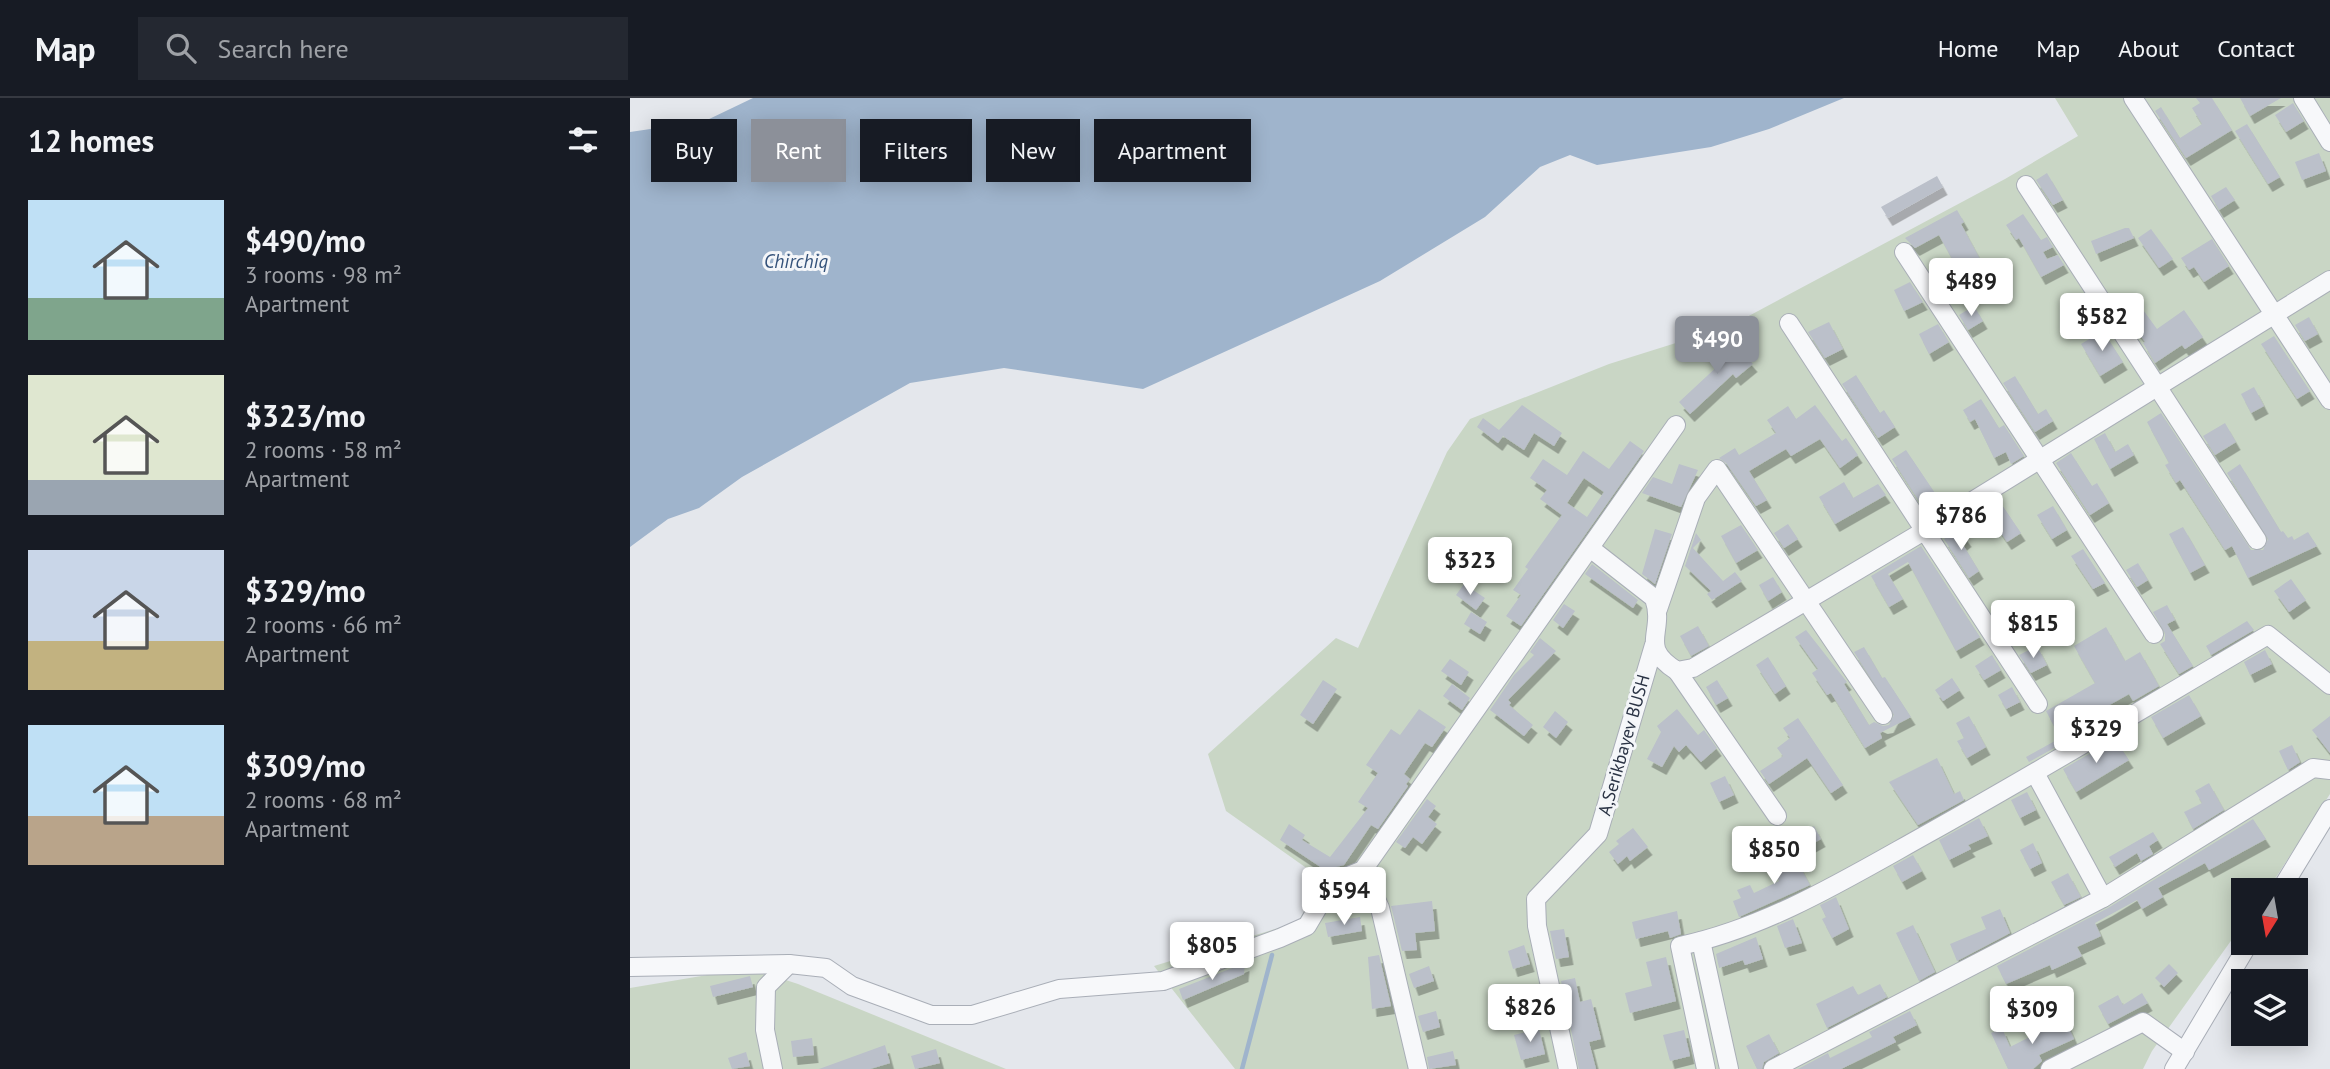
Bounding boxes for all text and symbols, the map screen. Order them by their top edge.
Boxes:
search box [138,17,628,80]
text: Map [35,27,96,70]
icon: search [162,29,200,67]
text: Search here [218,32,349,65]
text: Home [1938,33,1998,64]
text: Map [2036,33,2080,64]
text: About [2118,33,2179,64]
text: Contact [2217,33,2295,64]
chip: Buy [651,119,737,182]
chip: Rent [751,119,846,182]
chip: Filters [860,119,972,182]
chip: New [986,119,1080,182]
chip: Apartment [1094,119,1251,182]
text: 12 homes [28,121,154,160]
icon: filters [564,121,602,159]
text: $490/mo [245,221,366,260]
icon: home [84,228,168,312]
water label: Chirchiq [764,249,828,273]
pin: $489 [1930,258,2012,318]
text: 3 rooms · 98 m² [245,260,402,289]
text: $489 [1945,266,1997,295]
text: Apartment [245,289,349,318]
pin: $582 [2061,294,2143,353]
text: $582 [2076,301,2128,330]
pin: $490 [1676,316,1758,376]
text: $490 [1691,324,1743,353]
text: $323/mo [245,396,366,435]
icon: home [84,403,168,487]
text: 2 rooms · 58 m² [245,435,402,464]
text: Apartment [245,464,349,493]
pin: $786 [1920,492,2002,552]
text: $786 [1935,500,1987,529]
pin: $323 [1429,538,1511,597]
text: $323 [1444,545,1496,574]
text: $329/mo [245,571,366,610]
icon: home [84,578,168,662]
pin: $815 [1992,601,2074,660]
text: $815 [2007,608,2059,637]
text: 2 rooms · 66 m² [245,610,402,639]
text: Apartment [245,639,349,668]
street label: A,Serikbayev BUSH [1592,672,1655,818]
pin: $329 [2055,706,2137,765]
text: $329 [2070,713,2122,742]
text: $309/mo [245,746,366,785]
icon: home [84,753,168,837]
text: 2 rooms · 68 m² [245,785,402,814]
text: Apartment [245,814,349,843]
pin: $850 [1733,826,1815,886]
text: $850 [1748,834,1800,863]
pin: $594 [1303,868,1385,927]
text: $594 [1318,875,1370,904]
north arrow [2231,878,2308,956]
map controls [2231,878,2308,1046]
pin: $805 [1171,922,1253,982]
text: $805 [1186,930,1238,959]
button: layers [2231,969,2308,1046]
pin: $826 [1489,984,1571,1044]
pin: $309 [1991,986,2073,1046]
text: $826 [1504,992,1556,1021]
text: $309 [2006,994,2058,1023]

